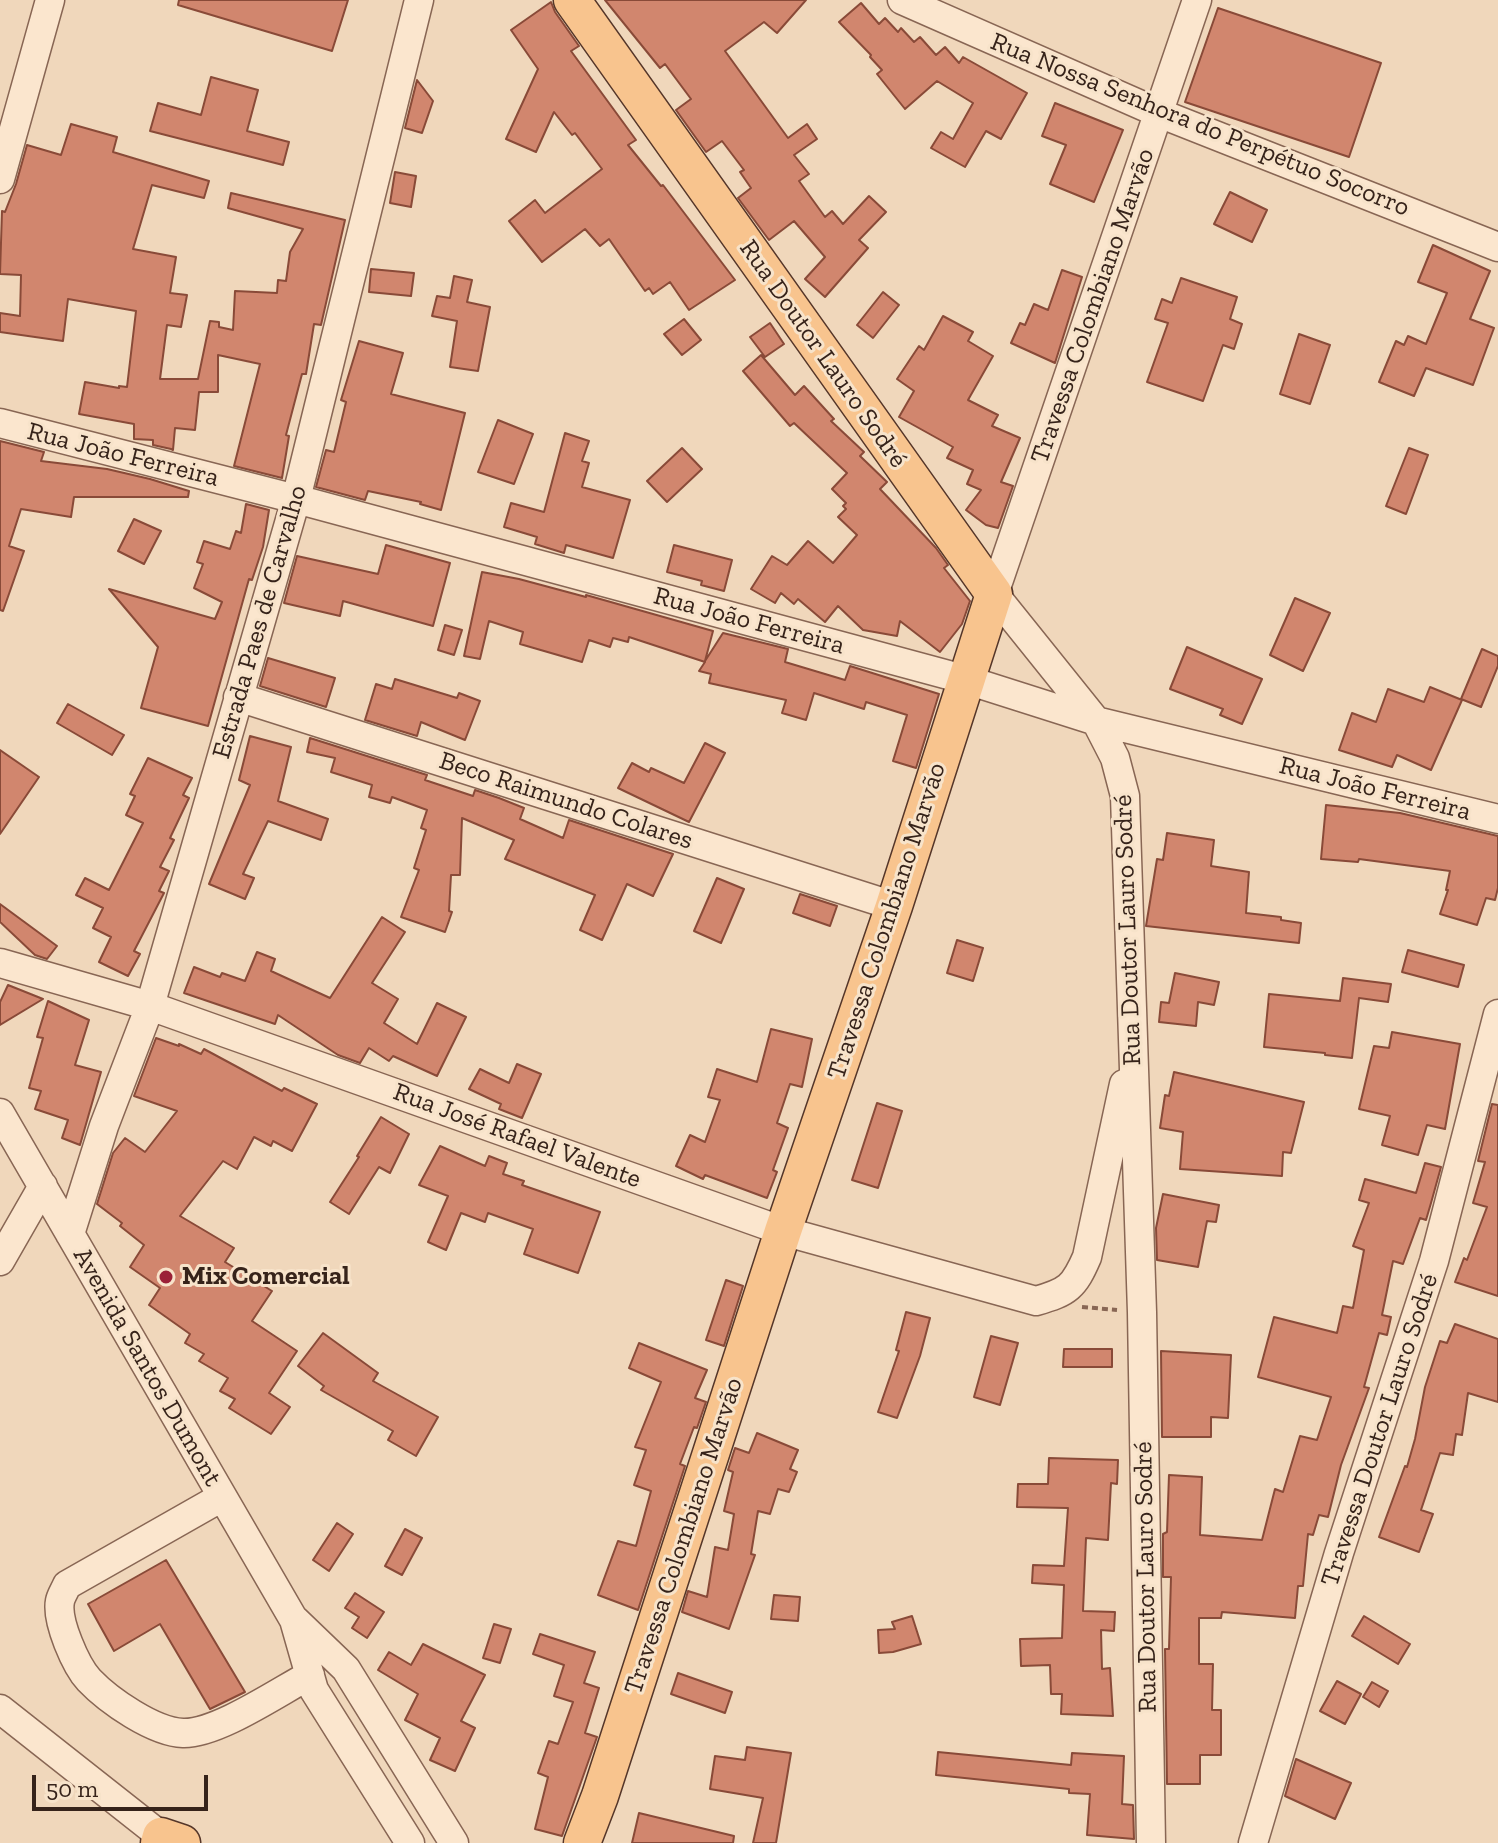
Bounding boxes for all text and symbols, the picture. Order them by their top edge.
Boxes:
street label: Rua Nossa Senhora do Perpétuo Socorro [986,26,1414,224]
street label: Travessa Colombiano Marvão [1024,144,1162,468]
street label: Rua Doutor Lauro Sodré [732,234,914,474]
street label: Rua João Ferreira [24,416,222,494]
street label: Estrada Paes de Carvalho [206,482,314,762]
street label: Rua João Ferreira [650,581,848,661]
street label: Beco Raimundo Colares [435,745,697,857]
street label: Rua João Ferreira [1276,750,1474,828]
street label: Travessa Colombiano Marvão [821,759,953,1083]
street label: Rua Doutor Lauro Sodré [1108,794,1148,1066]
street label: Rua José Rafael Valente [389,1077,645,1195]
street label: Avenida Santos Dumont [66,1242,228,1492]
place label: Mix Comercial [182,1261,350,1293]
marker: Mix Comercial [157,1268,175,1286]
street label: Travessa Doutor Lauro Sodré [1315,1270,1445,1590]
street label: Travessa Colombiano Marvão [618,1374,750,1698]
street label: Rua Doutor Lauro Sodré [1128,1441,1164,1713]
scale bar [36,1759,212,1809]
text: 50 m [46,1774,98,1803]

